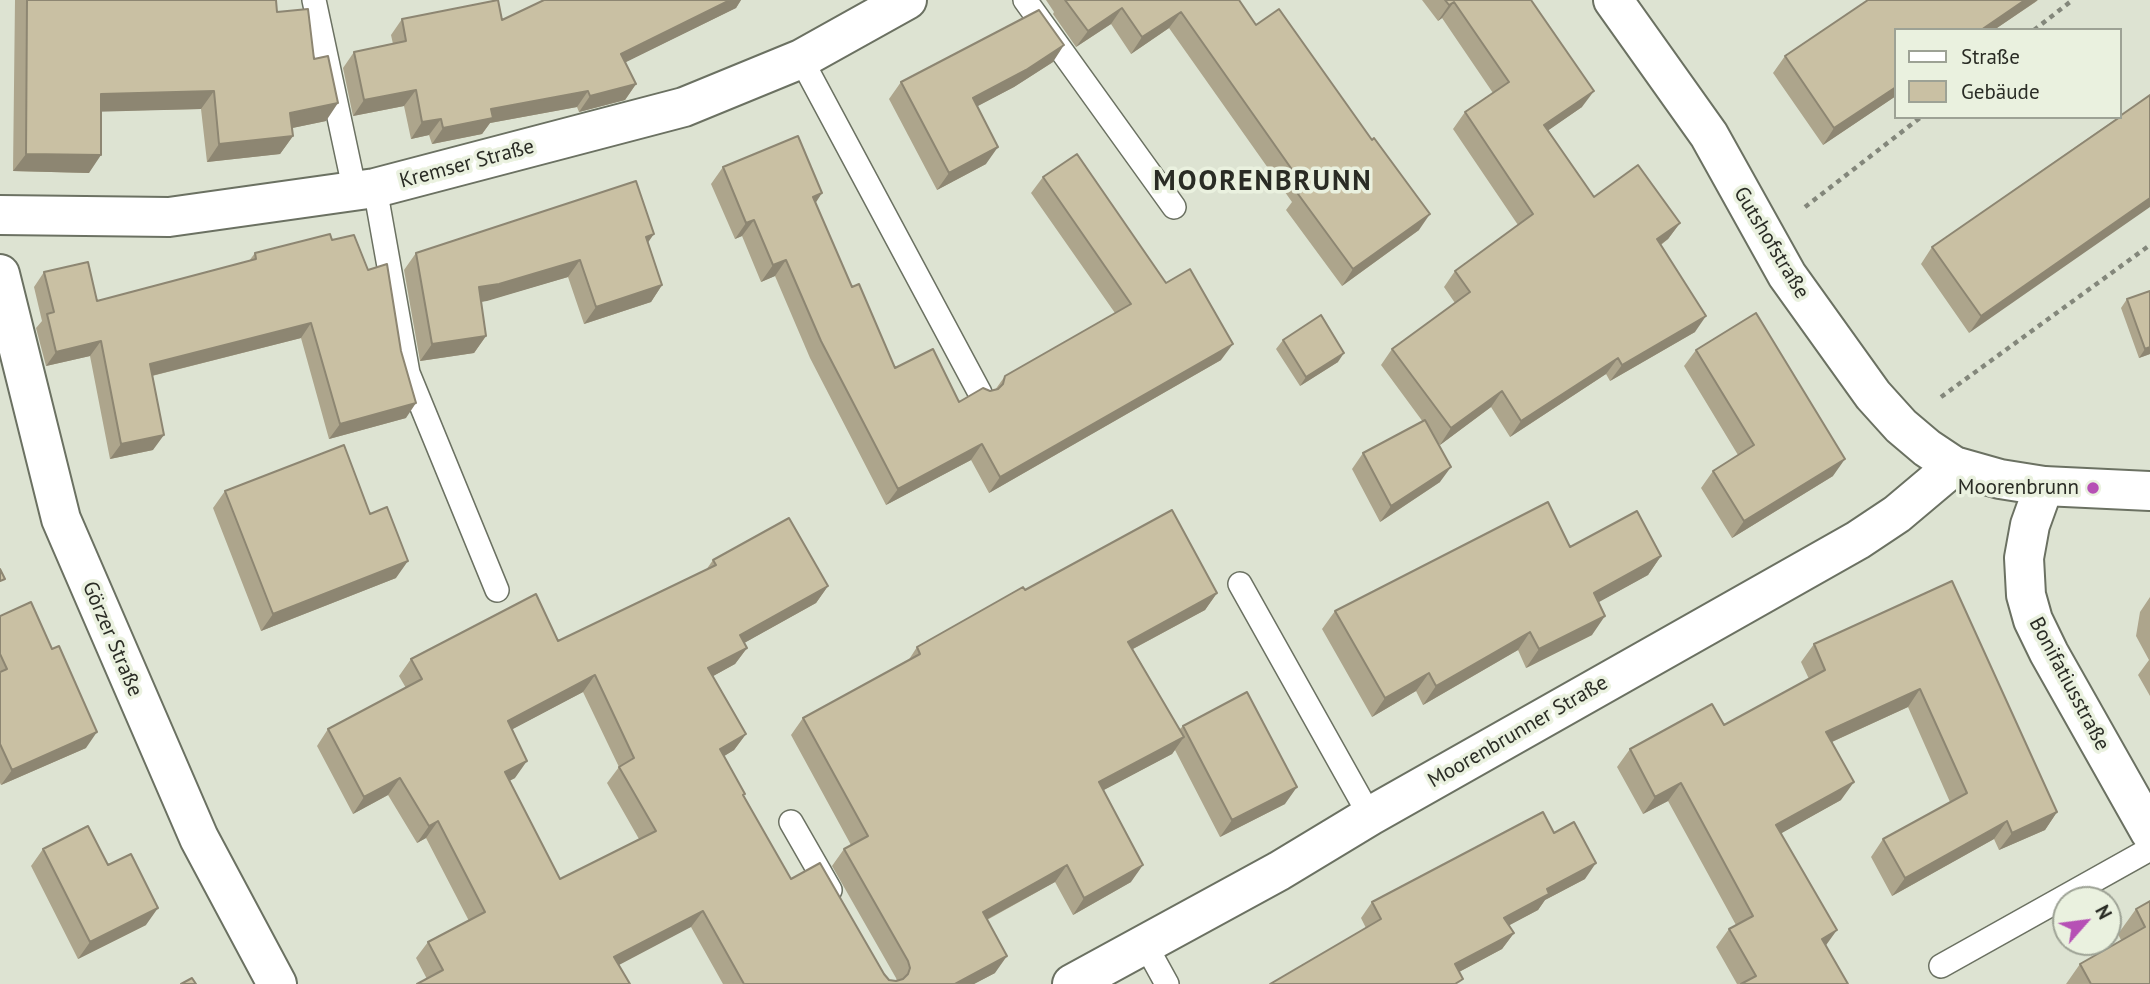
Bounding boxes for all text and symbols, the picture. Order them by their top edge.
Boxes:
legend [1895,28,2122,119]
text: Straße [1961,43,2020,70]
text: Gebäude [1961,78,2040,105]
street label: Kremser Straße [397,134,537,194]
district label: MOORENBRUNN [1155,165,1371,199]
street label: Gutshofstraße [1728,183,1814,303]
place label: Moorenbrunn [1958,475,2079,501]
marker: Moorenbrunn [2085,480,2101,496]
street label: Görzer Straße [76,578,148,700]
street label: Bonifatiusstraße [2023,613,2115,755]
street label: Moorenbrunner Straße [1424,670,1612,794]
north arrow [2052,886,2122,956]
text: N [2090,901,2117,923]

